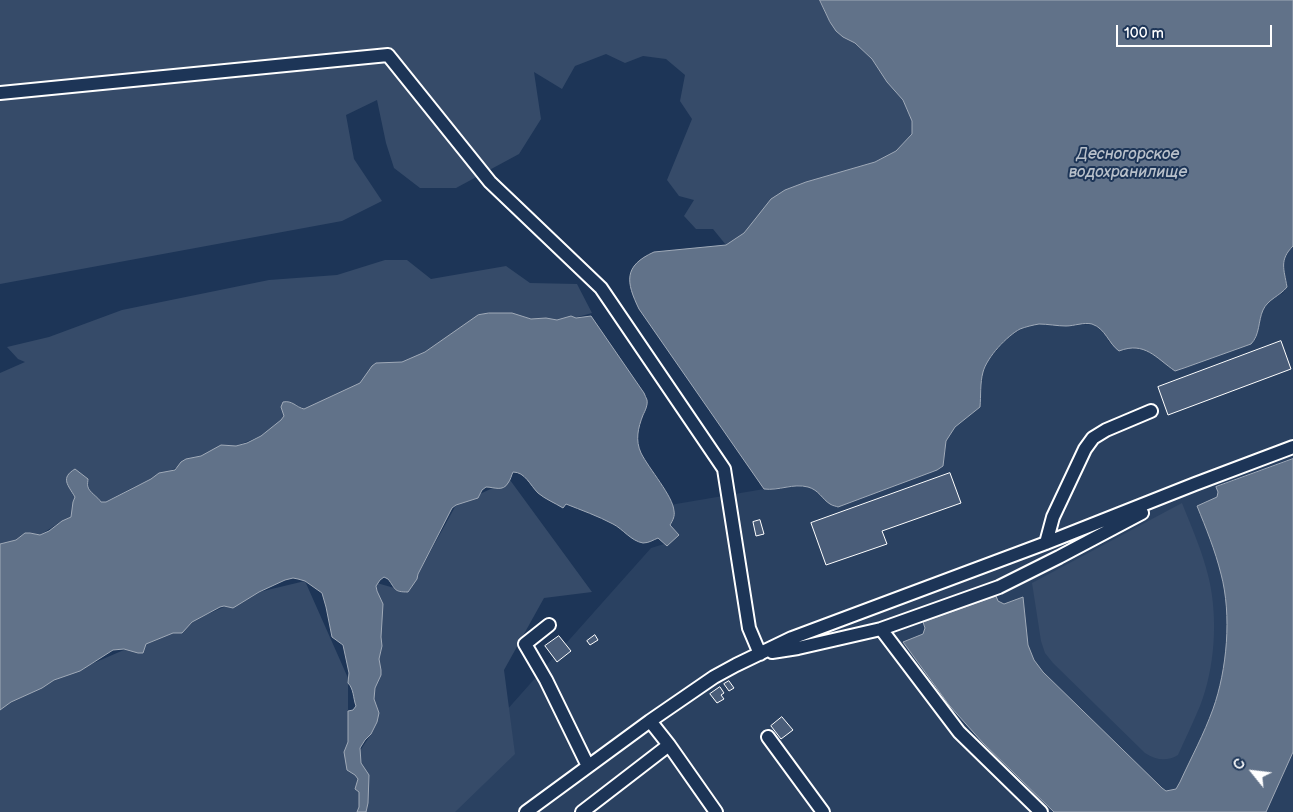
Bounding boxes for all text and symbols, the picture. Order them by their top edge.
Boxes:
scale bar [1118,15,1274,47]
text: 100 m [1124,24,1164,43]
water label: Десногорское водохранилище [1069,145,1187,183]
north arrow [1228,747,1278,797]
text: С [1230,756,1249,773]

